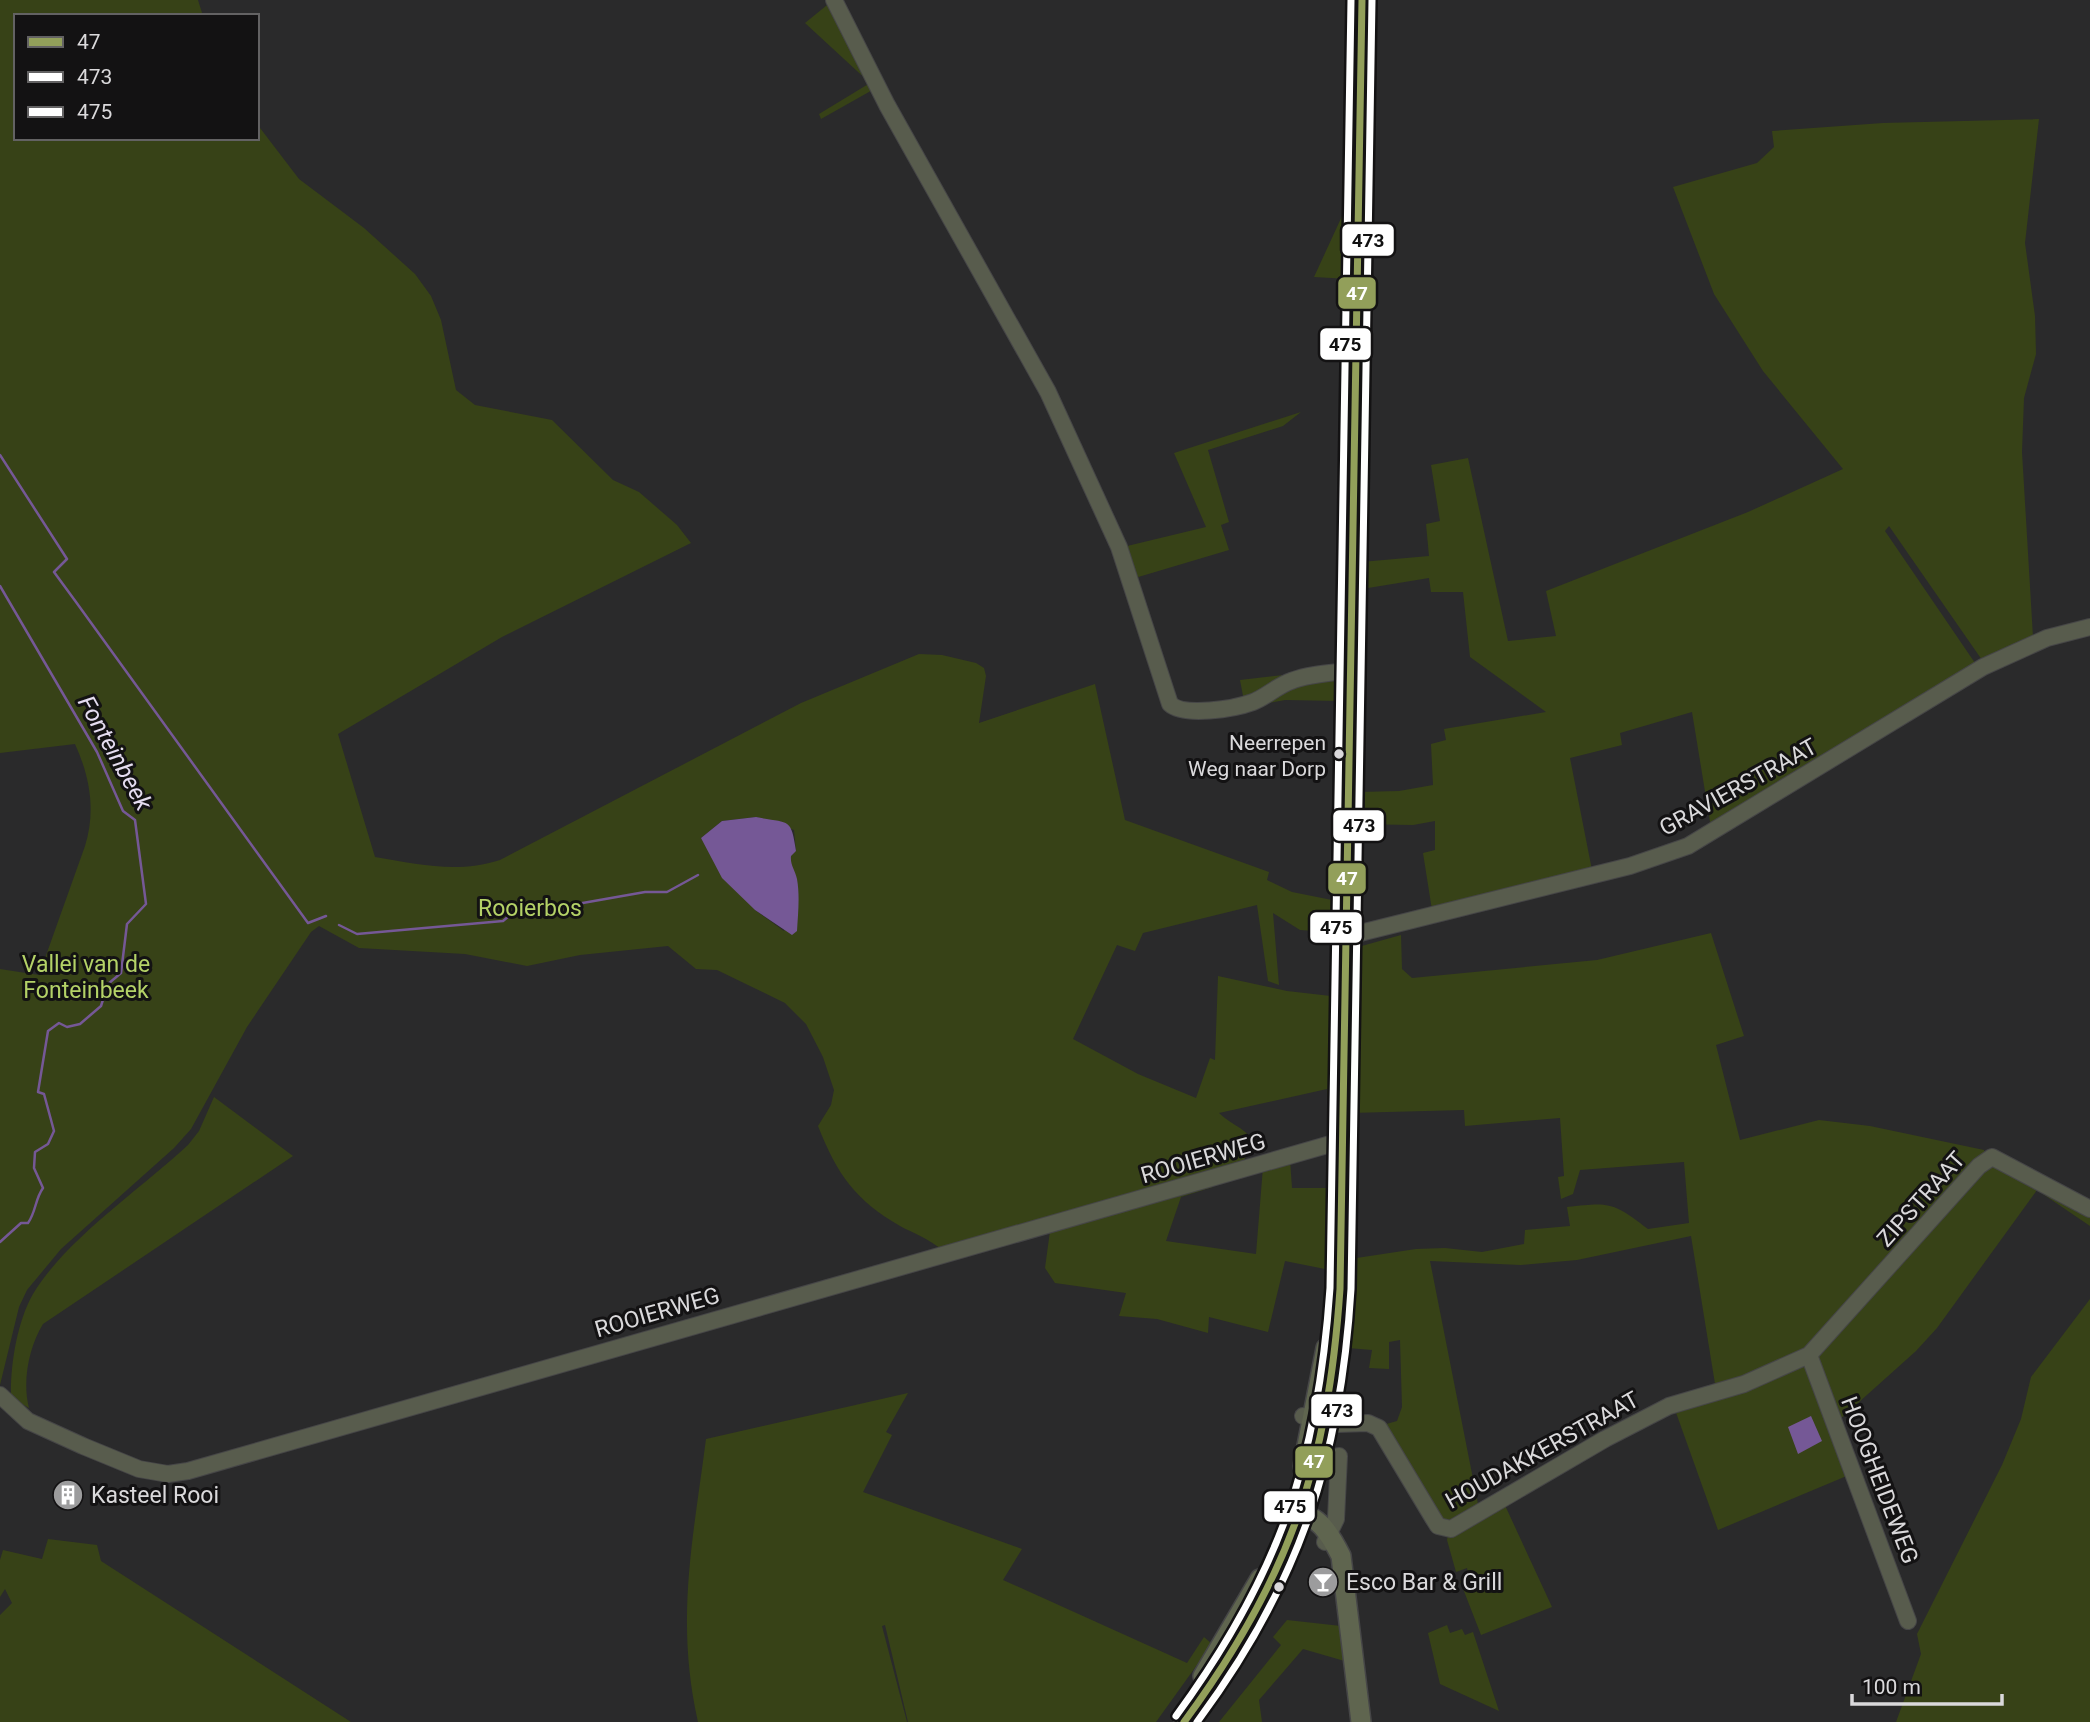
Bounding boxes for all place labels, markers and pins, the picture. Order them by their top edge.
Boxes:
place label: Neerrepen Weg naar Dorp [1188,731,1326,781]
marker: Neerrepen Weg naar Dorp [1332,747,1346,761]
building icon: Kasteel Rooi [51,1478,85,1512]
place label: Kasteel Rooi [91,1482,219,1509]
bar icon: Esco Bar & Grill [1306,1565,1340,1599]
place label: Esco Bar & Grill [1346,1569,1502,1596]
unlabelled marker [1272,1580,1286,1594]

